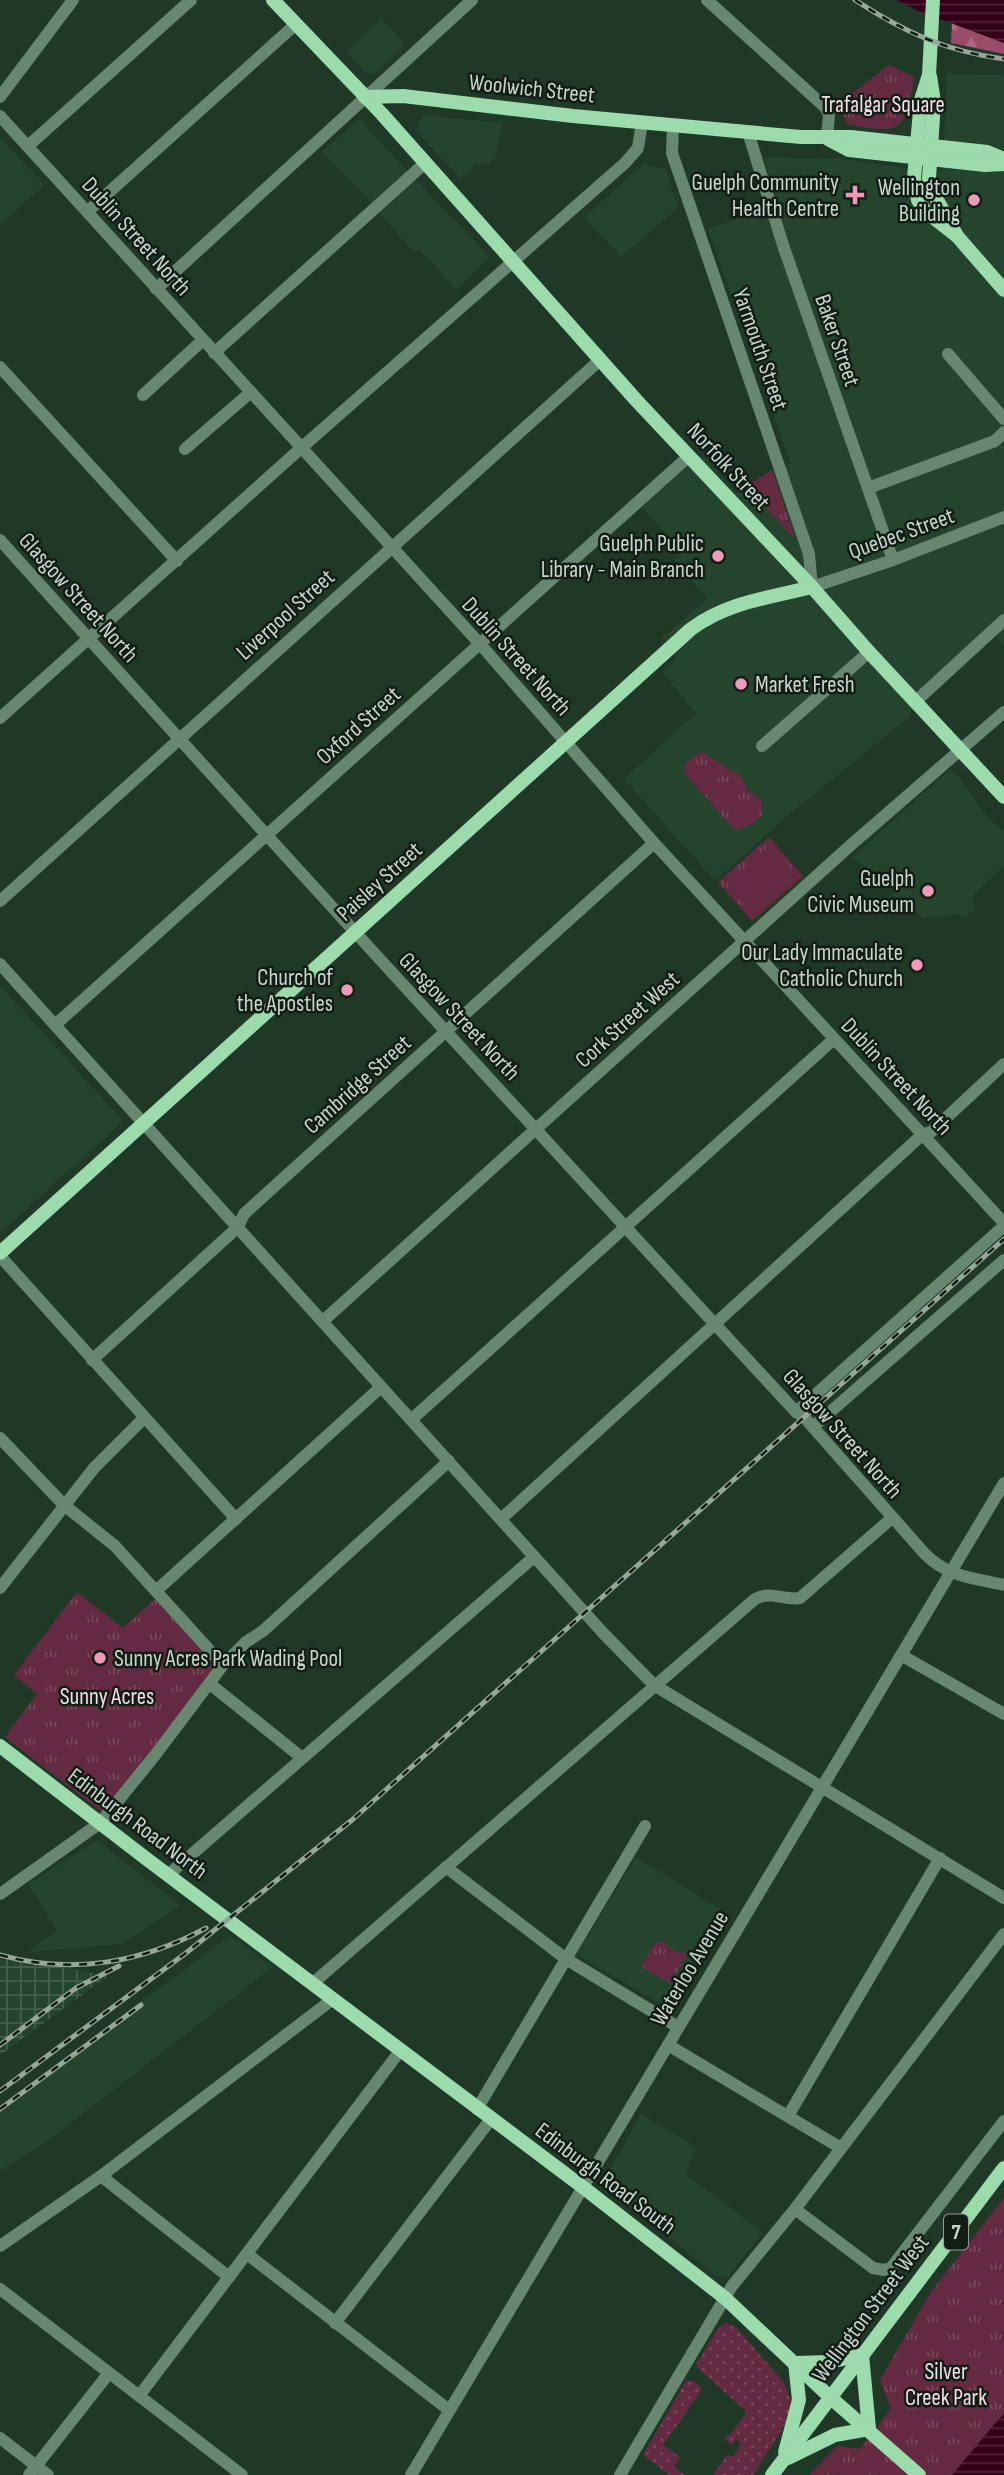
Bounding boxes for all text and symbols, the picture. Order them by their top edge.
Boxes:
street label: Woolwich Street [468,68,596,110]
park label: Trafalgar Square [821,91,945,119]
place label: Guelph Community Health Centre [692,169,839,223]
street label: Dublin Street North [76,171,197,302]
place label: Wellington Building [878,174,960,228]
marker: Guelph Community Health Centre [845,185,865,205]
marker: Wellington Building [966,192,982,208]
street label: Yarmouth Street [726,285,794,414]
street label: Baker Street [808,291,866,390]
street label: Norfolk Street [681,417,776,516]
street label: Quebec Street [845,502,958,566]
street label: Glasgow Street North [13,527,144,668]
place label: Guelph Public Library - Main Branch [541,530,704,584]
marker: Guelph Public Library - Main Branch [710,548,726,564]
street label: Liverpool Street [231,563,341,666]
street label: Dublin Street North [456,591,577,722]
place label: Market Fresh [755,671,855,699]
marker: Market Fresh [733,676,749,692]
street label: Oxford Street [311,681,407,771]
street label: Paisley Street [331,836,428,927]
place label: Guelph Civic Museum [807,865,914,919]
marker: Guelph Civic Museum [920,883,936,899]
place label: Our Lady Immaculate Catholic Church [741,939,903,993]
street label: Glasgow Street North [393,947,526,1087]
marker: Our Lady Immaculate Catholic Church [909,957,925,973]
place label: Church of the Apostles [237,964,333,1018]
street label: Cork Street West [570,966,686,1074]
marker: Church of the Apostles [339,982,355,998]
street label: Dublin Street North [835,1012,958,1141]
street label: Cambridge Street [298,1029,417,1140]
street label: Glasgow Street North [777,1363,908,1504]
place label: Sunny Acres Park Wading Pool [114,1645,342,1673]
marker: Sunny Acres Park Wading Pool [92,1650,108,1666]
park label: Sunny Acres [60,1683,154,1711]
street label: Edinburgh Road North [62,1762,213,1885]
street label: Waterloo Avenue [645,1906,735,2031]
street label: Edinburgh Road South [530,2117,681,2241]
road number: 7 [944,2214,968,2250]
street label: Wellington Street West [806,2229,935,2388]
park label: Silver Creek Park [905,2358,987,2412]

